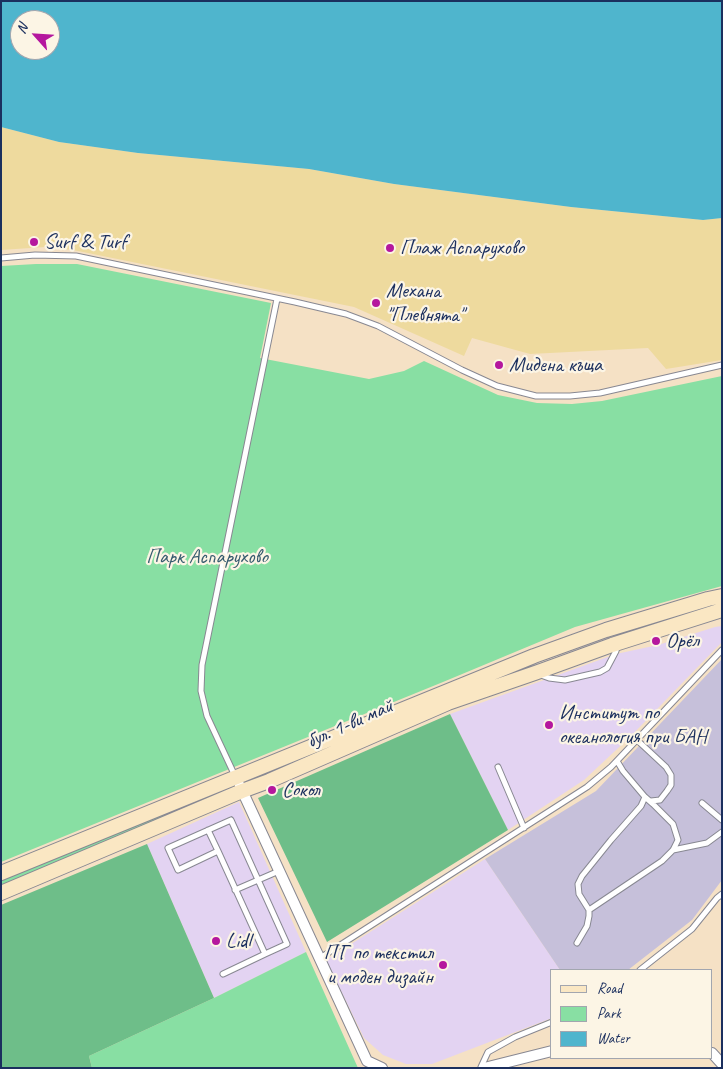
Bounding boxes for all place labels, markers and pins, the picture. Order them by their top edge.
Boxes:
place label: Surf & Turf [44,229,126,255]
place label: Плаж Аспарухово [400,235,524,261]
marker: Surf & Turf [28,236,40,248]
marker: Плаж Аспарухово [384,242,396,254]
place label: Механа "Плевнята" [386,278,463,328]
marker: Механа "Плевнята" [370,297,382,309]
place label: Мидена къща [509,352,602,378]
marker: Мидена къща [493,359,505,371]
place label: Орёл [666,628,699,654]
marker: Орёл [650,635,662,647]
place label: Институт по океанология при БАН [559,700,707,750]
marker: Институт по океанология при БАН [543,719,555,731]
place label: Сокол [282,777,319,803]
marker: Сокол [266,784,278,796]
place label: Lidl [226,928,251,954]
marker: Lidl [210,935,222,947]
place label: ПГ по текстил и моден дизайн [324,940,433,990]
marker: ПГ по текстил и моден дизайн [437,959,449,971]

